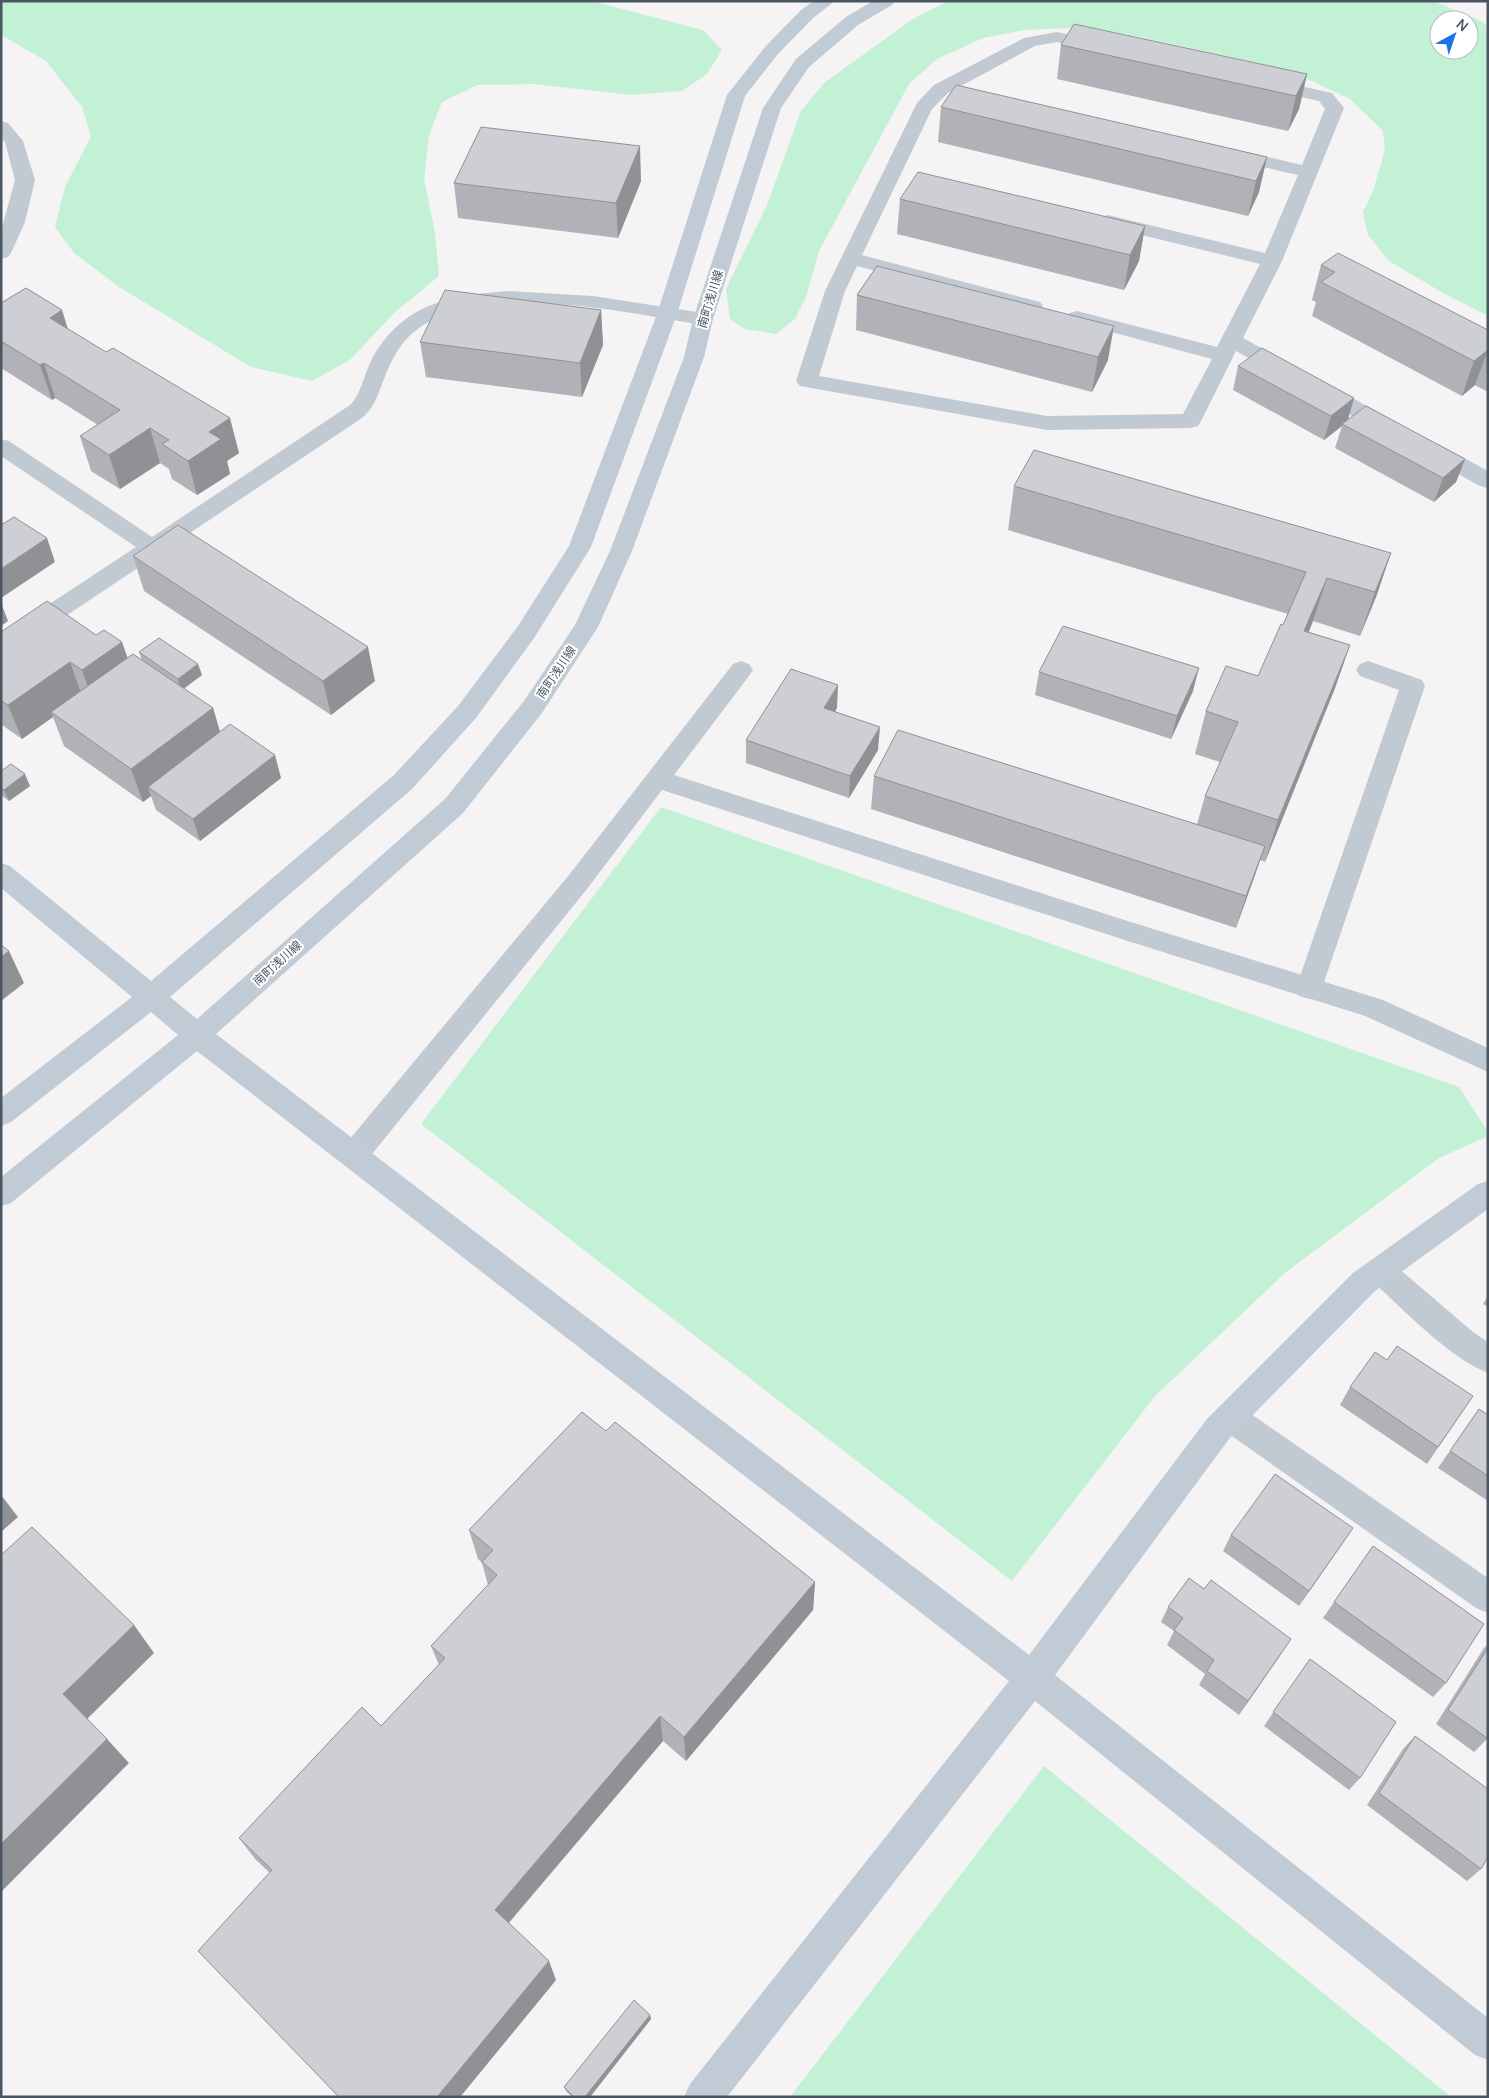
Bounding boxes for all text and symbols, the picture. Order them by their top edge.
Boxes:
north arrow [1429,10,1479,60]
text: N [1453,14,1473,35]
street label: 南町浅川線 [693,268,727,330]
street label: 南町浅川線 [532,642,580,702]
street label: 南町浅川線 [249,937,305,989]

